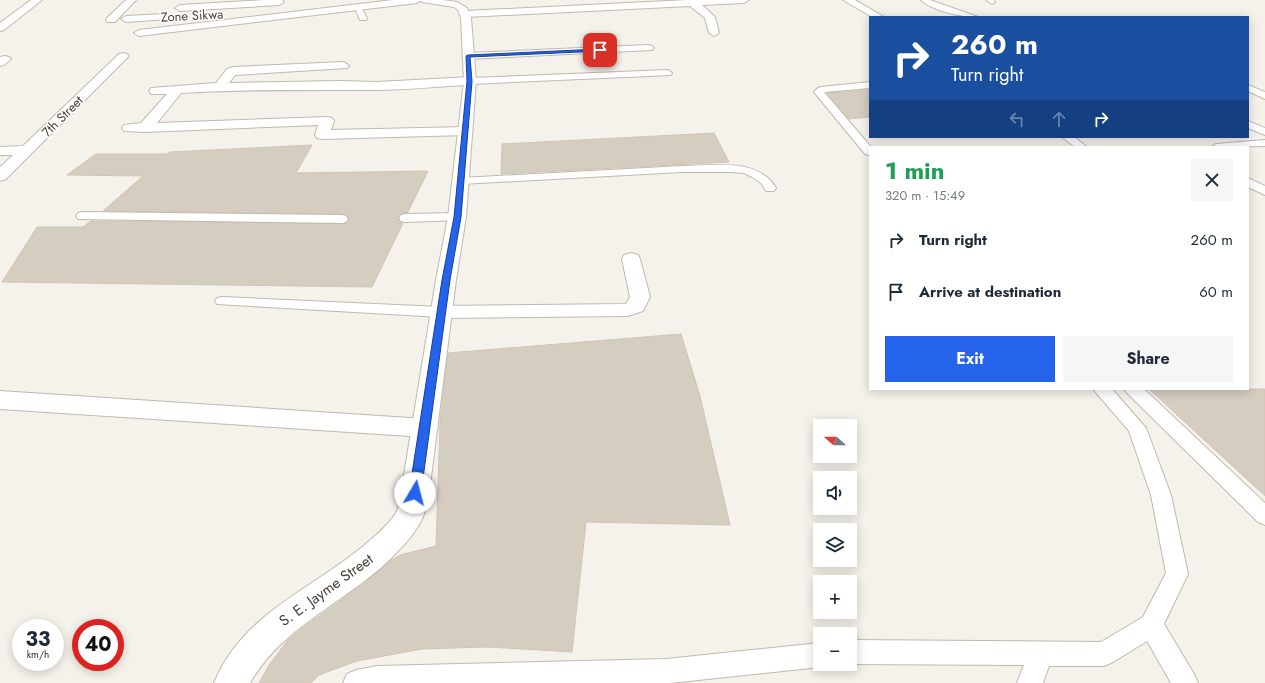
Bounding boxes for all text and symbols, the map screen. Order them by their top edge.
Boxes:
street label: Zone Sikwa [160,4,224,27]
text: 260 m [951,24,1038,65]
icon: right [885,32,937,84]
pin [583,33,617,67]
icon: arrive [589,39,611,61]
text: Turn right [951,62,1023,88]
street label: 7th Street [37,91,88,141]
icon: left [1006,108,1028,130]
icon: ahead [1048,108,1070,130]
icon: right [1090,108,1112,130]
text: 1 min [885,153,945,188]
button: close [1191,159,1233,201]
text: 320 m · 15:49 [885,186,965,205]
icon: right [885,229,907,251]
text: Turn right [919,229,987,251]
text: 260 m [1191,229,1233,251]
icon: arrive [885,281,907,303]
text: Arrive at destination [919,281,1061,303]
text: 60 m [1199,281,1233,303]
button: Exit [885,336,1055,382]
button: Share [1063,336,1233,382]
north arrow [813,419,857,463]
map controls [813,419,857,671]
button: sound [813,471,857,515]
position arrow [394,472,436,514]
button: layers [813,523,857,567]
street label: S. E. Jayme Street [274,548,378,632]
button: + [813,575,857,619]
speed limit sign: 40 [72,619,124,671]
text: 33 [26,625,50,654]
button: − [813,627,857,671]
text: km/h [27,647,49,662]

